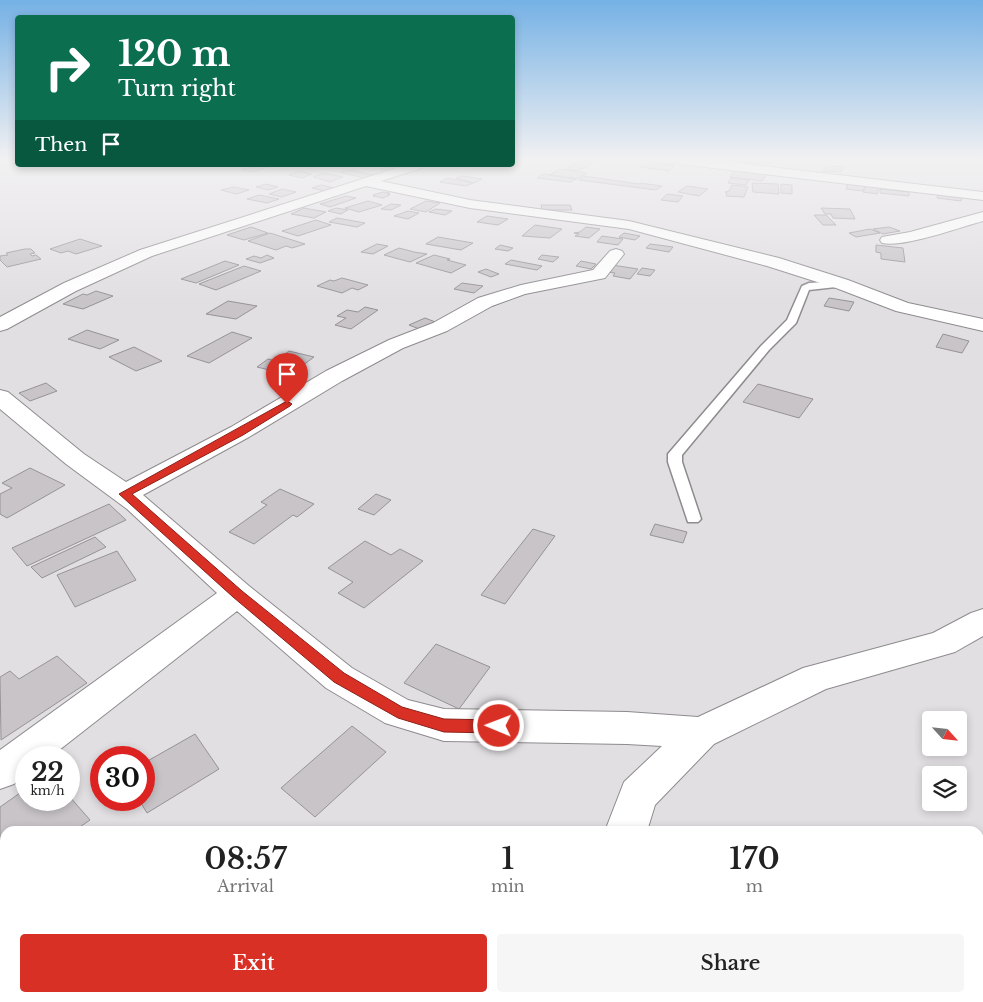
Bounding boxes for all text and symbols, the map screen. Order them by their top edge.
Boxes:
text: 120 m [118,32,231,75]
icon: right [35,35,100,100]
text: Turn right [118,75,236,102]
icon: arrive [97,130,125,158]
text: Then [35,133,87,156]
pin [266,353,308,404]
icon: arrive [273,360,301,388]
position arrow [472,699,524,751]
north arrow [922,711,968,756]
map controls [922,711,967,811]
speed limit sign: 30 [90,746,155,811]
text: 22 [31,757,64,788]
button: layers [922,766,967,811]
text: km/h [30,783,65,798]
text: 08:57 [204,840,287,877]
text: 1 [501,840,514,877]
text: 170 [729,840,780,877]
text: Arrival [217,876,274,896]
text: min [491,876,525,896]
text: m [746,876,763,896]
button: Exit [20,934,487,992]
button: Share [497,934,964,992]

